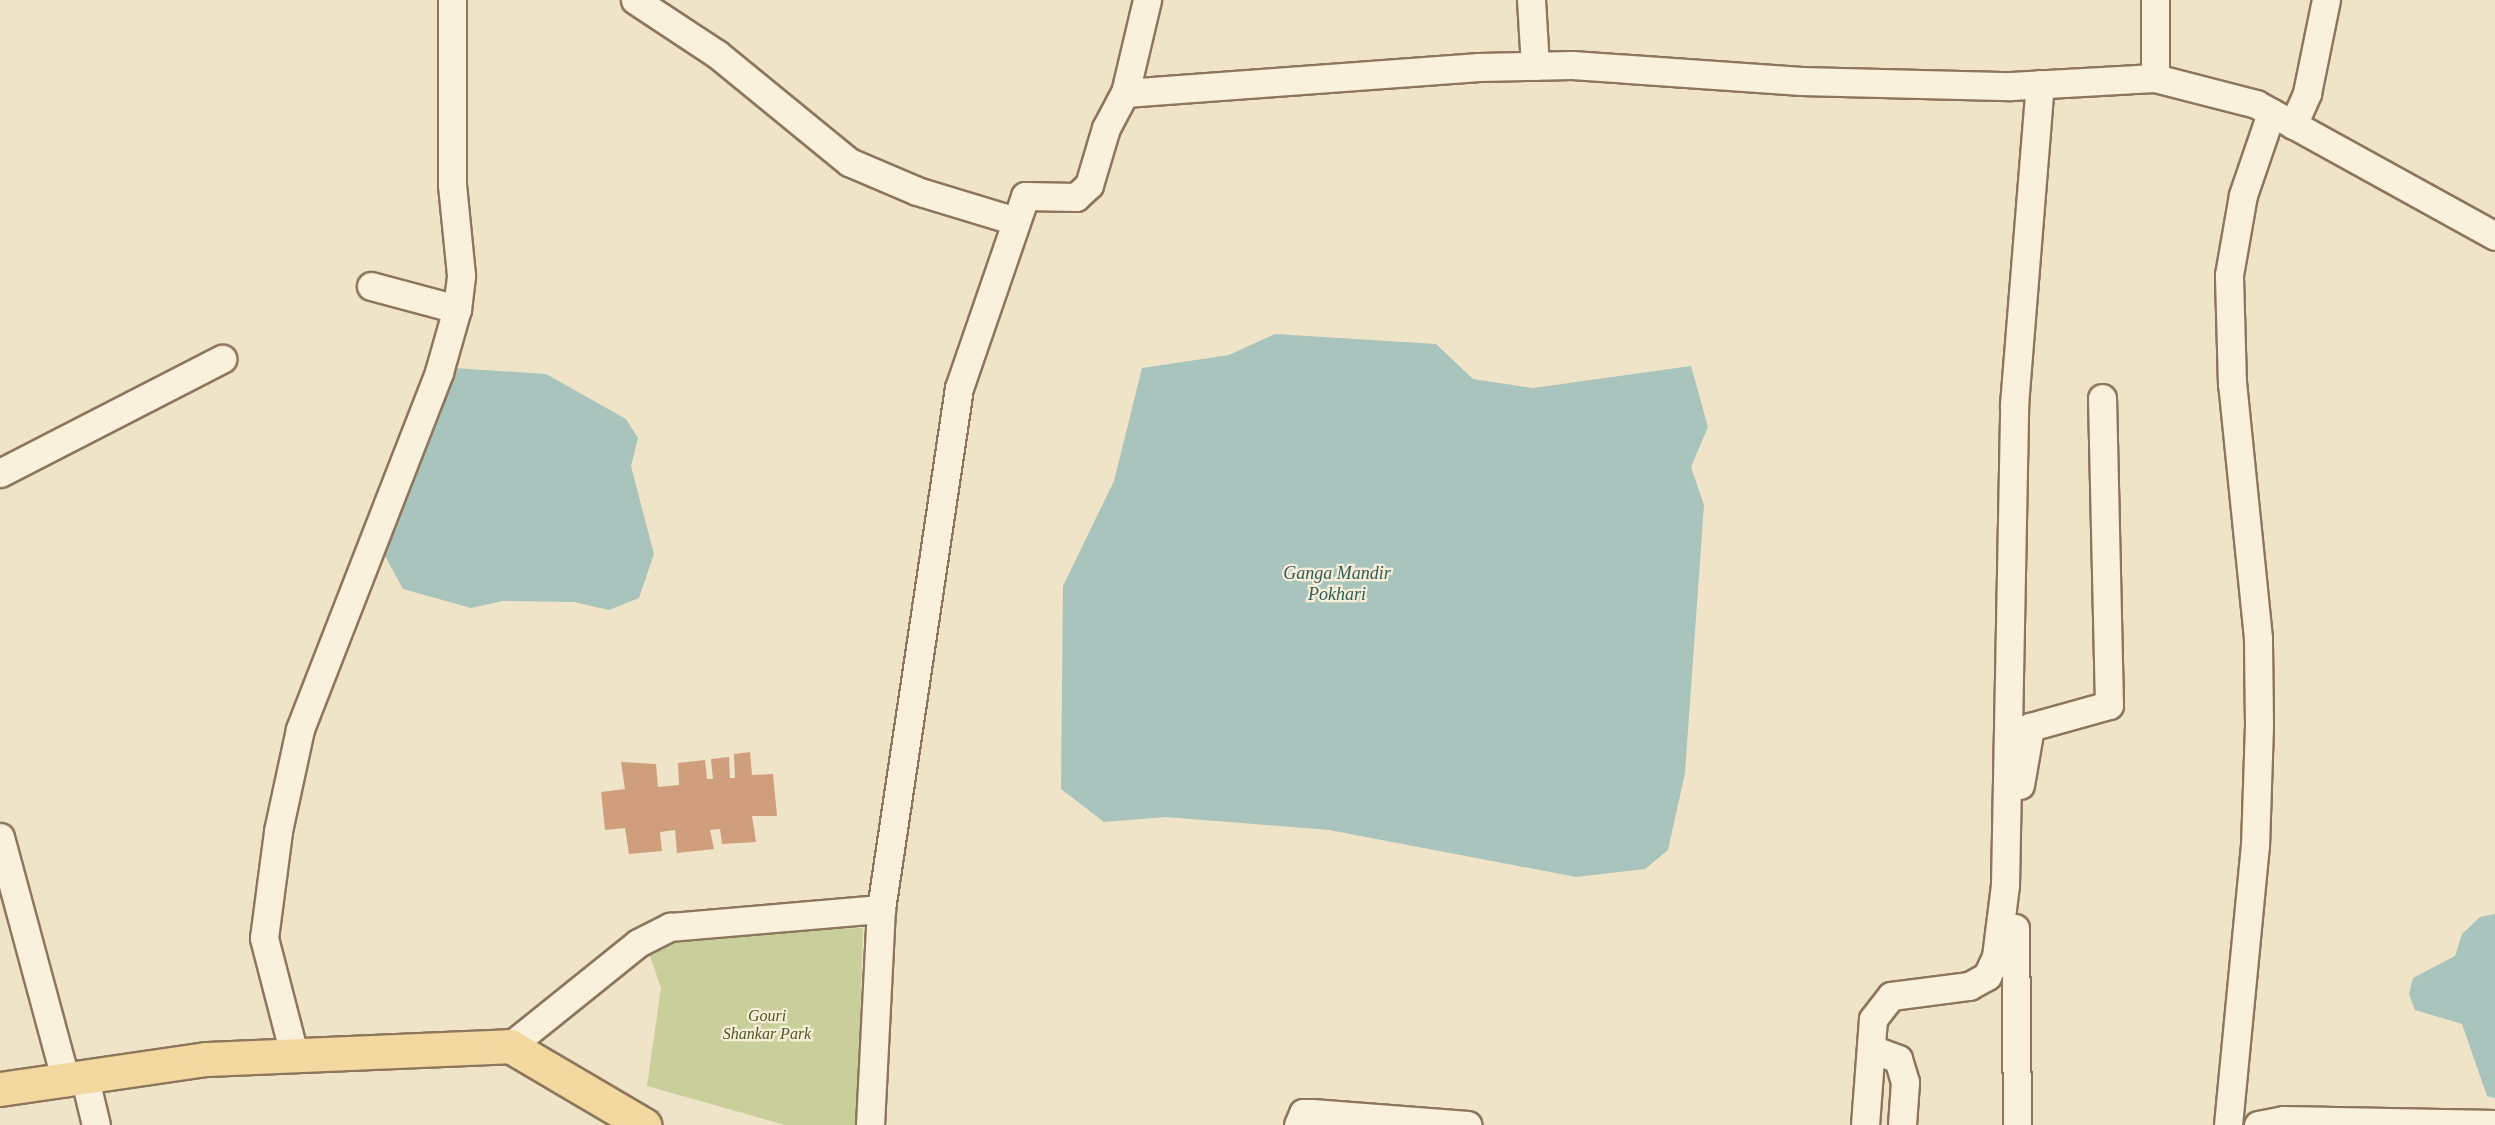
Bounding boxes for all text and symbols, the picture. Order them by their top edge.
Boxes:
water label: Ganga Mandir Pokhari [1283,563,1391,606]
park label: Gouri Shankar Park [723,1006,811,1044]

